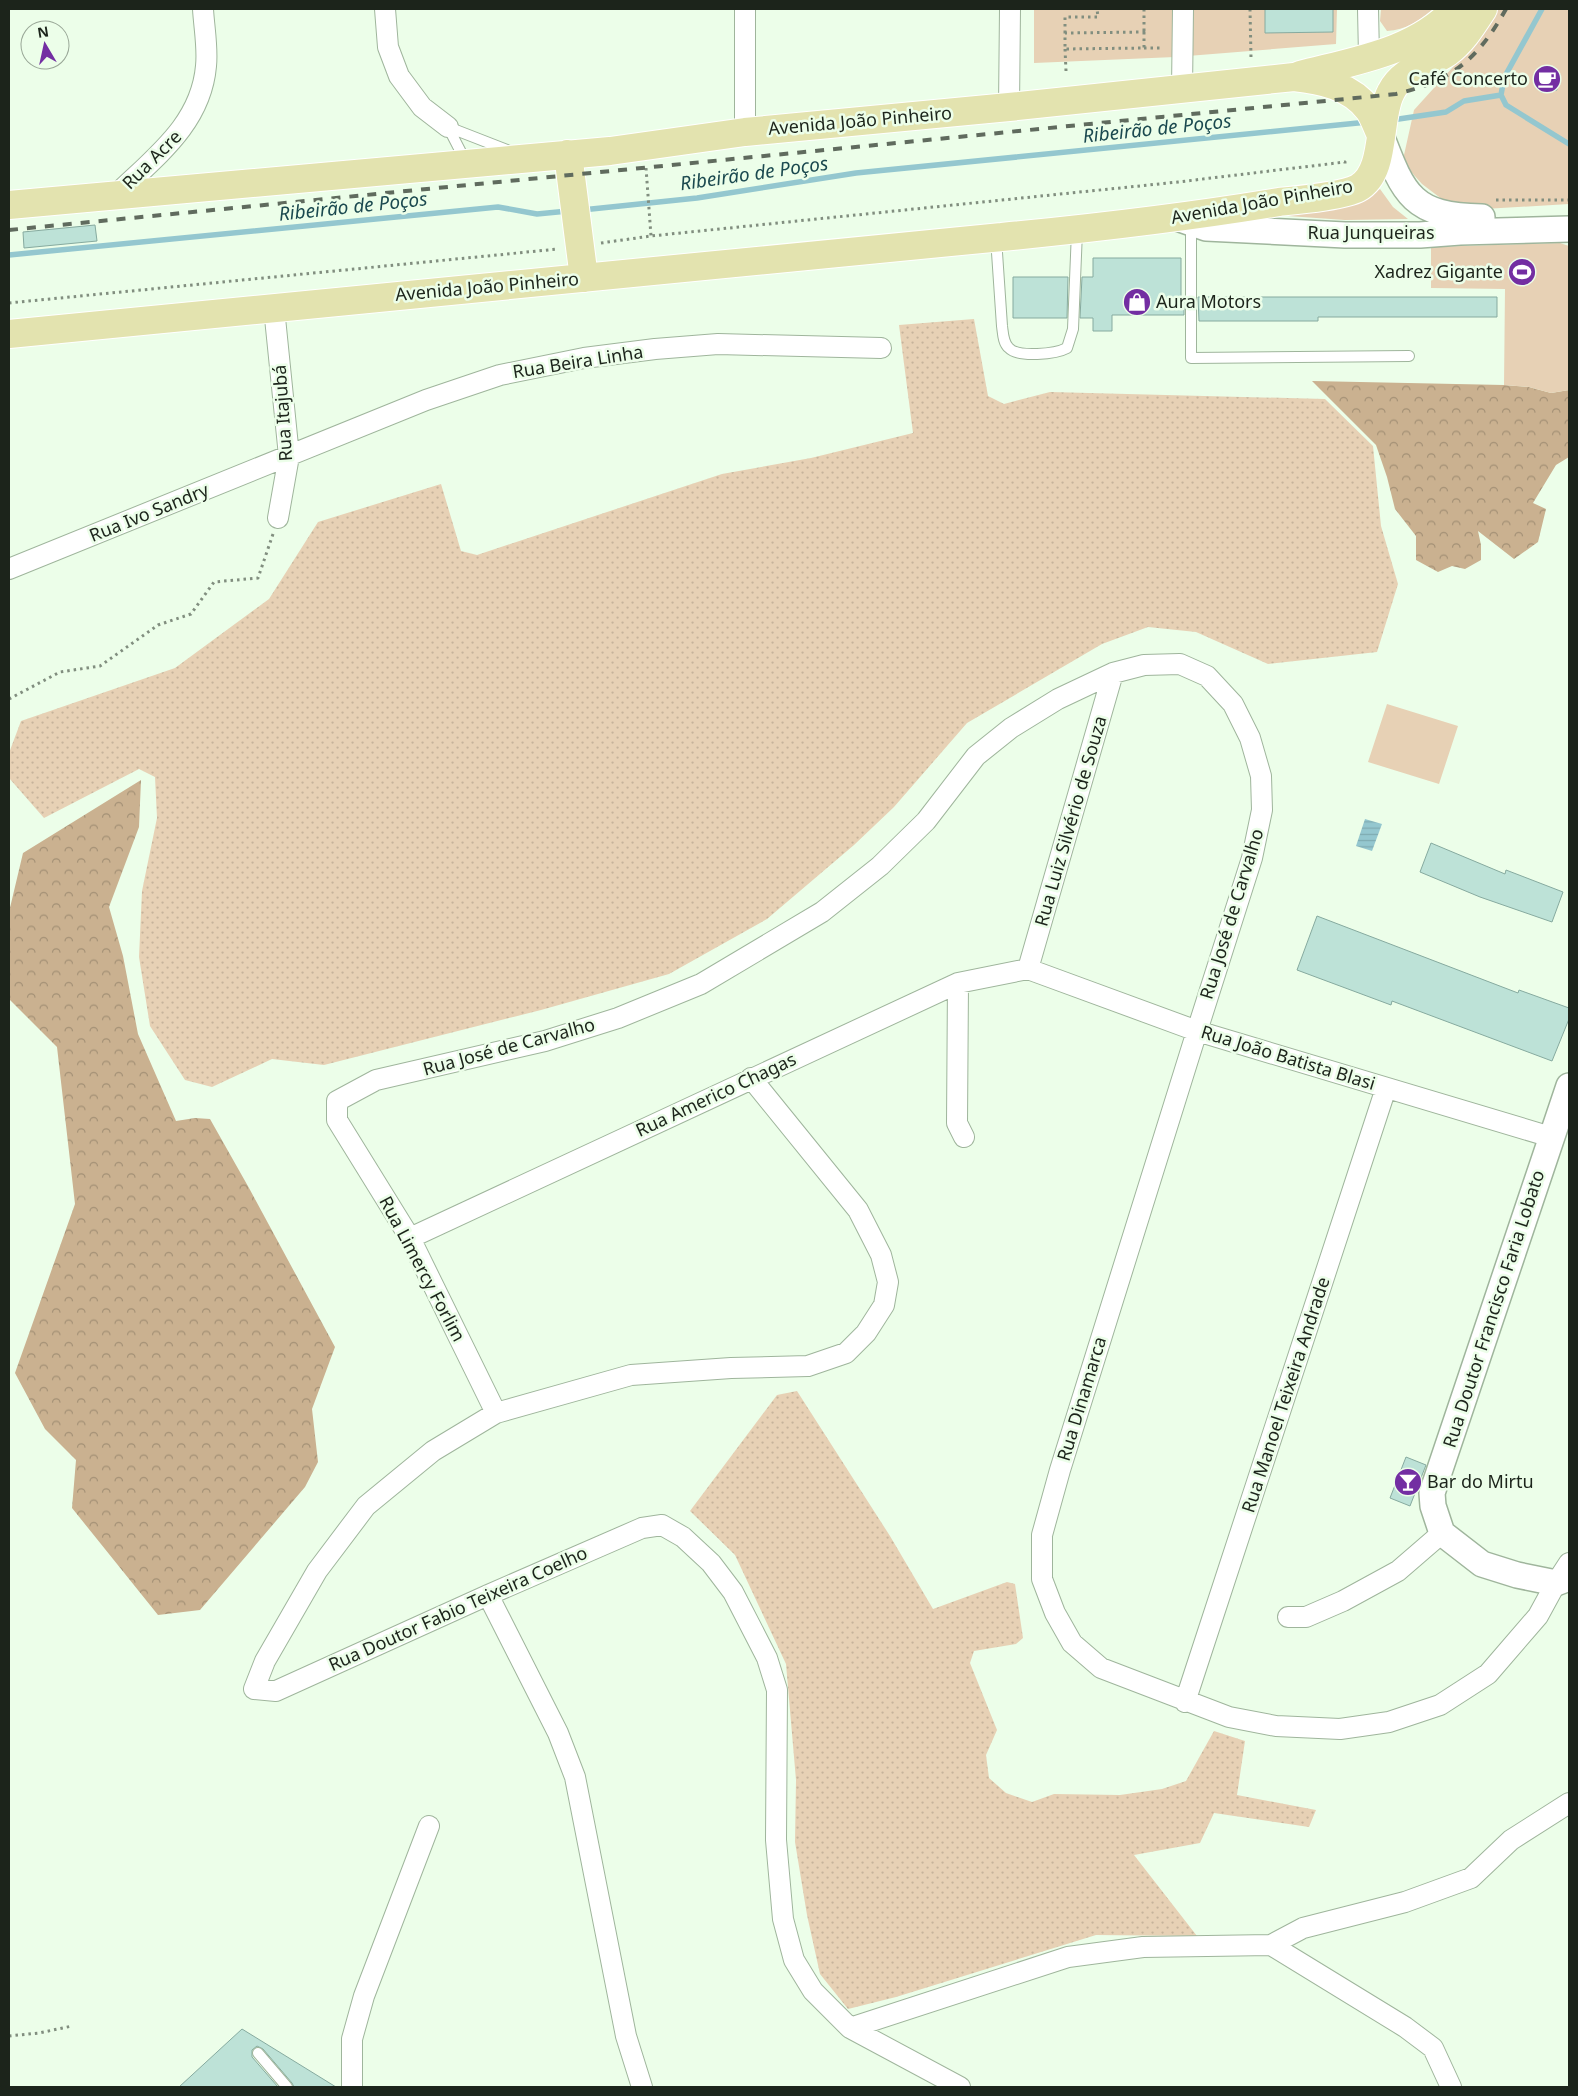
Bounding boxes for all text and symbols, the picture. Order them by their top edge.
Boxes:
north arrow [20,20,70,70]
text: N [36,21,50,42]
cafe icon: Café Concerto [1532,64,1562,94]
place label: Café Concerto [1408,66,1528,90]
street label: Avenida João Pinheiro [767,100,953,140]
water label: Ribeirão de Poços [1081,107,1233,149]
street label: Rua Acre [116,124,186,194]
water label: Ribeirão de Poços [678,150,830,196]
street label: Avenida João Pinheiro [1169,173,1355,229]
water label: Ribeirão de Poços [277,185,429,227]
street label: Rua Junqueiras [1307,220,1435,244]
sports icon: Xadrez Gigante [1507,257,1537,287]
place label: Xadrez Gigante [1374,259,1503,283]
street label: Avenida João Pinheiro [394,266,580,306]
shop icon: Aura Motors [1122,287,1152,317]
place label: Aura Motors [1156,289,1261,313]
street label: Rua Beira Linha [511,339,645,383]
street label: Rua Itajubá [267,364,297,462]
street label: Rua Ivo Sandry [85,477,213,547]
street label: Rua Luiz Silvério de Souza [1028,713,1112,929]
street label: Rua José de Carvalho [1194,826,1268,1002]
street label: Rua José de Carvalho [420,1012,597,1081]
street label: Rua João Batista Blasi [1198,1019,1378,1095]
street label: Rua Americo Chagas [632,1046,800,1142]
street label: Rua Doutor Francisco Faria Lobato [1437,1167,1549,1451]
street label: Rua Limercy Forlim [374,1192,471,1345]
street label: Rua Manoel Teixeira Andrade [1236,1274,1335,1516]
street label: Rua Dinamarca [1051,1334,1111,1464]
bar icon: Bar do Mirtu [1393,1467,1423,1497]
place label: Bar do Mirtu [1427,1469,1534,1493]
street label: Rua Doutor Fabio Teixeira Coelho [324,1540,591,1676]

